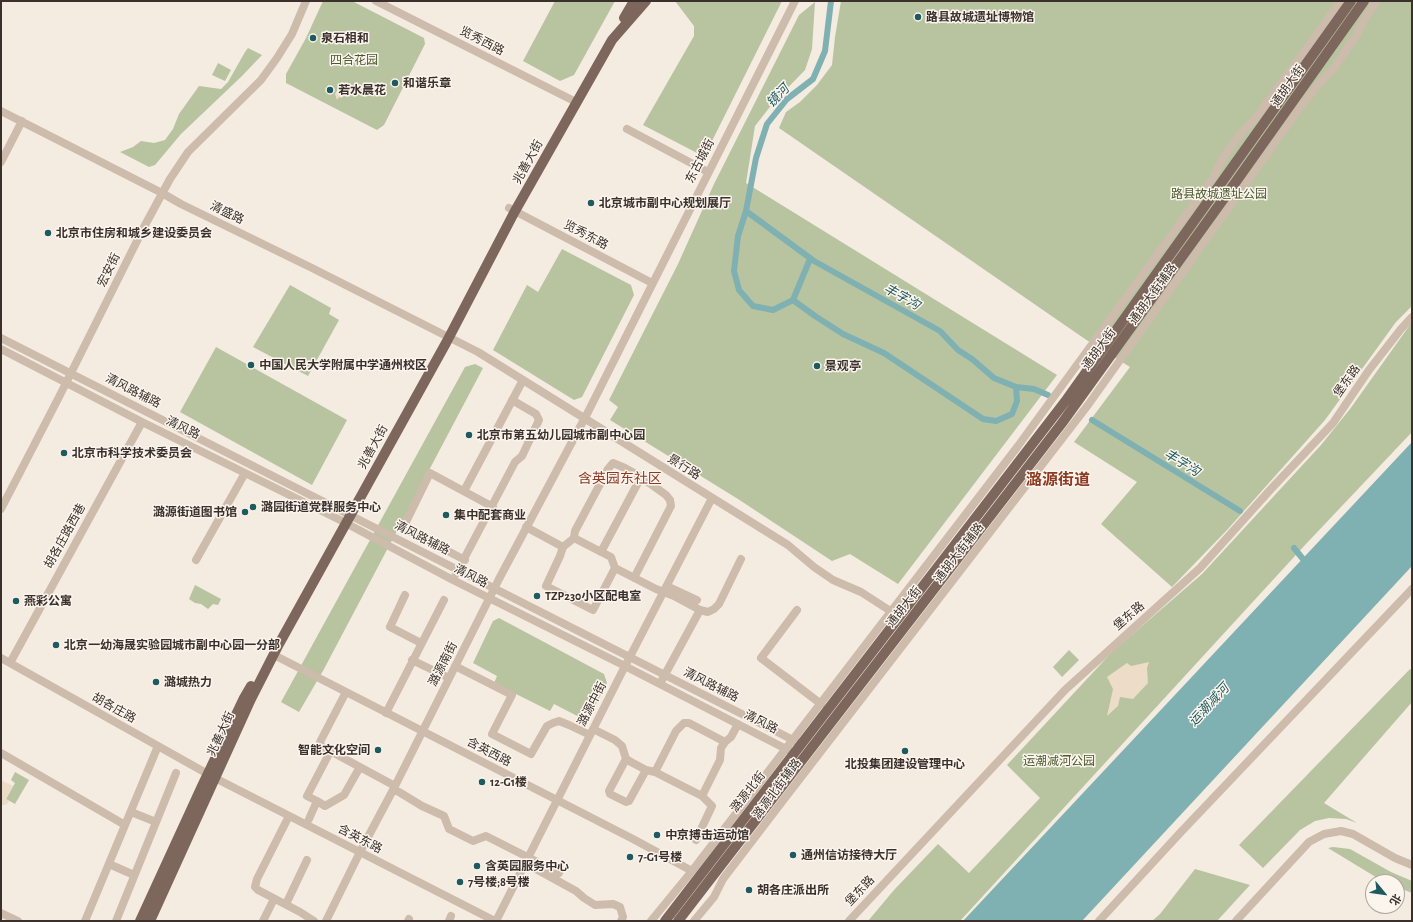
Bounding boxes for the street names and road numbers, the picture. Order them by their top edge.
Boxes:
street label: 览秀西路 [457,24,507,58]
street label: 通胡大街 [1268,62,1308,110]
street label: 东古城街 [683,136,717,186]
street label: 兆善大街 [510,138,546,186]
street label: 清盛路 [208,199,246,227]
street label: 览秀东路 [561,217,611,253]
street label: 宏安街 [95,251,123,289]
street label: 通胡大街辅路 [1126,261,1180,327]
street label: 通胡大街 [1079,325,1119,373]
street label: 堡东路 [1331,362,1363,400]
street label: 清风路辅路 [103,371,163,411]
street label: 清风路 [164,414,202,442]
street label: 兆善大街 [355,423,391,471]
street label: 景行路 [665,451,703,483]
street label: 胡各庄路西巷 [41,501,89,571]
street label: 清风路辅路 [392,518,452,558]
street label: 通胡大街辅路 [931,520,987,586]
street label: 清风路 [452,561,490,591]
street label: 通胡大街 [884,584,924,630]
street label: 堡东路 [1111,599,1147,633]
street label: 潞源南街 [426,639,460,689]
street label: 清风路辅路 [681,665,741,705]
street label: 潞源中街 [575,679,609,729]
street label: 胡各庄路 [90,690,138,726]
street label: 清风路 [742,707,780,737]
street label: 兆善大街 [204,709,238,759]
street label: 含英西路 [464,735,514,769]
street label: 潞源北街辅路 [750,756,804,822]
street label: 潞源北街 [728,769,768,815]
street label: 含英东路 [335,822,385,856]
street label: 堡东路 [842,873,878,909]

